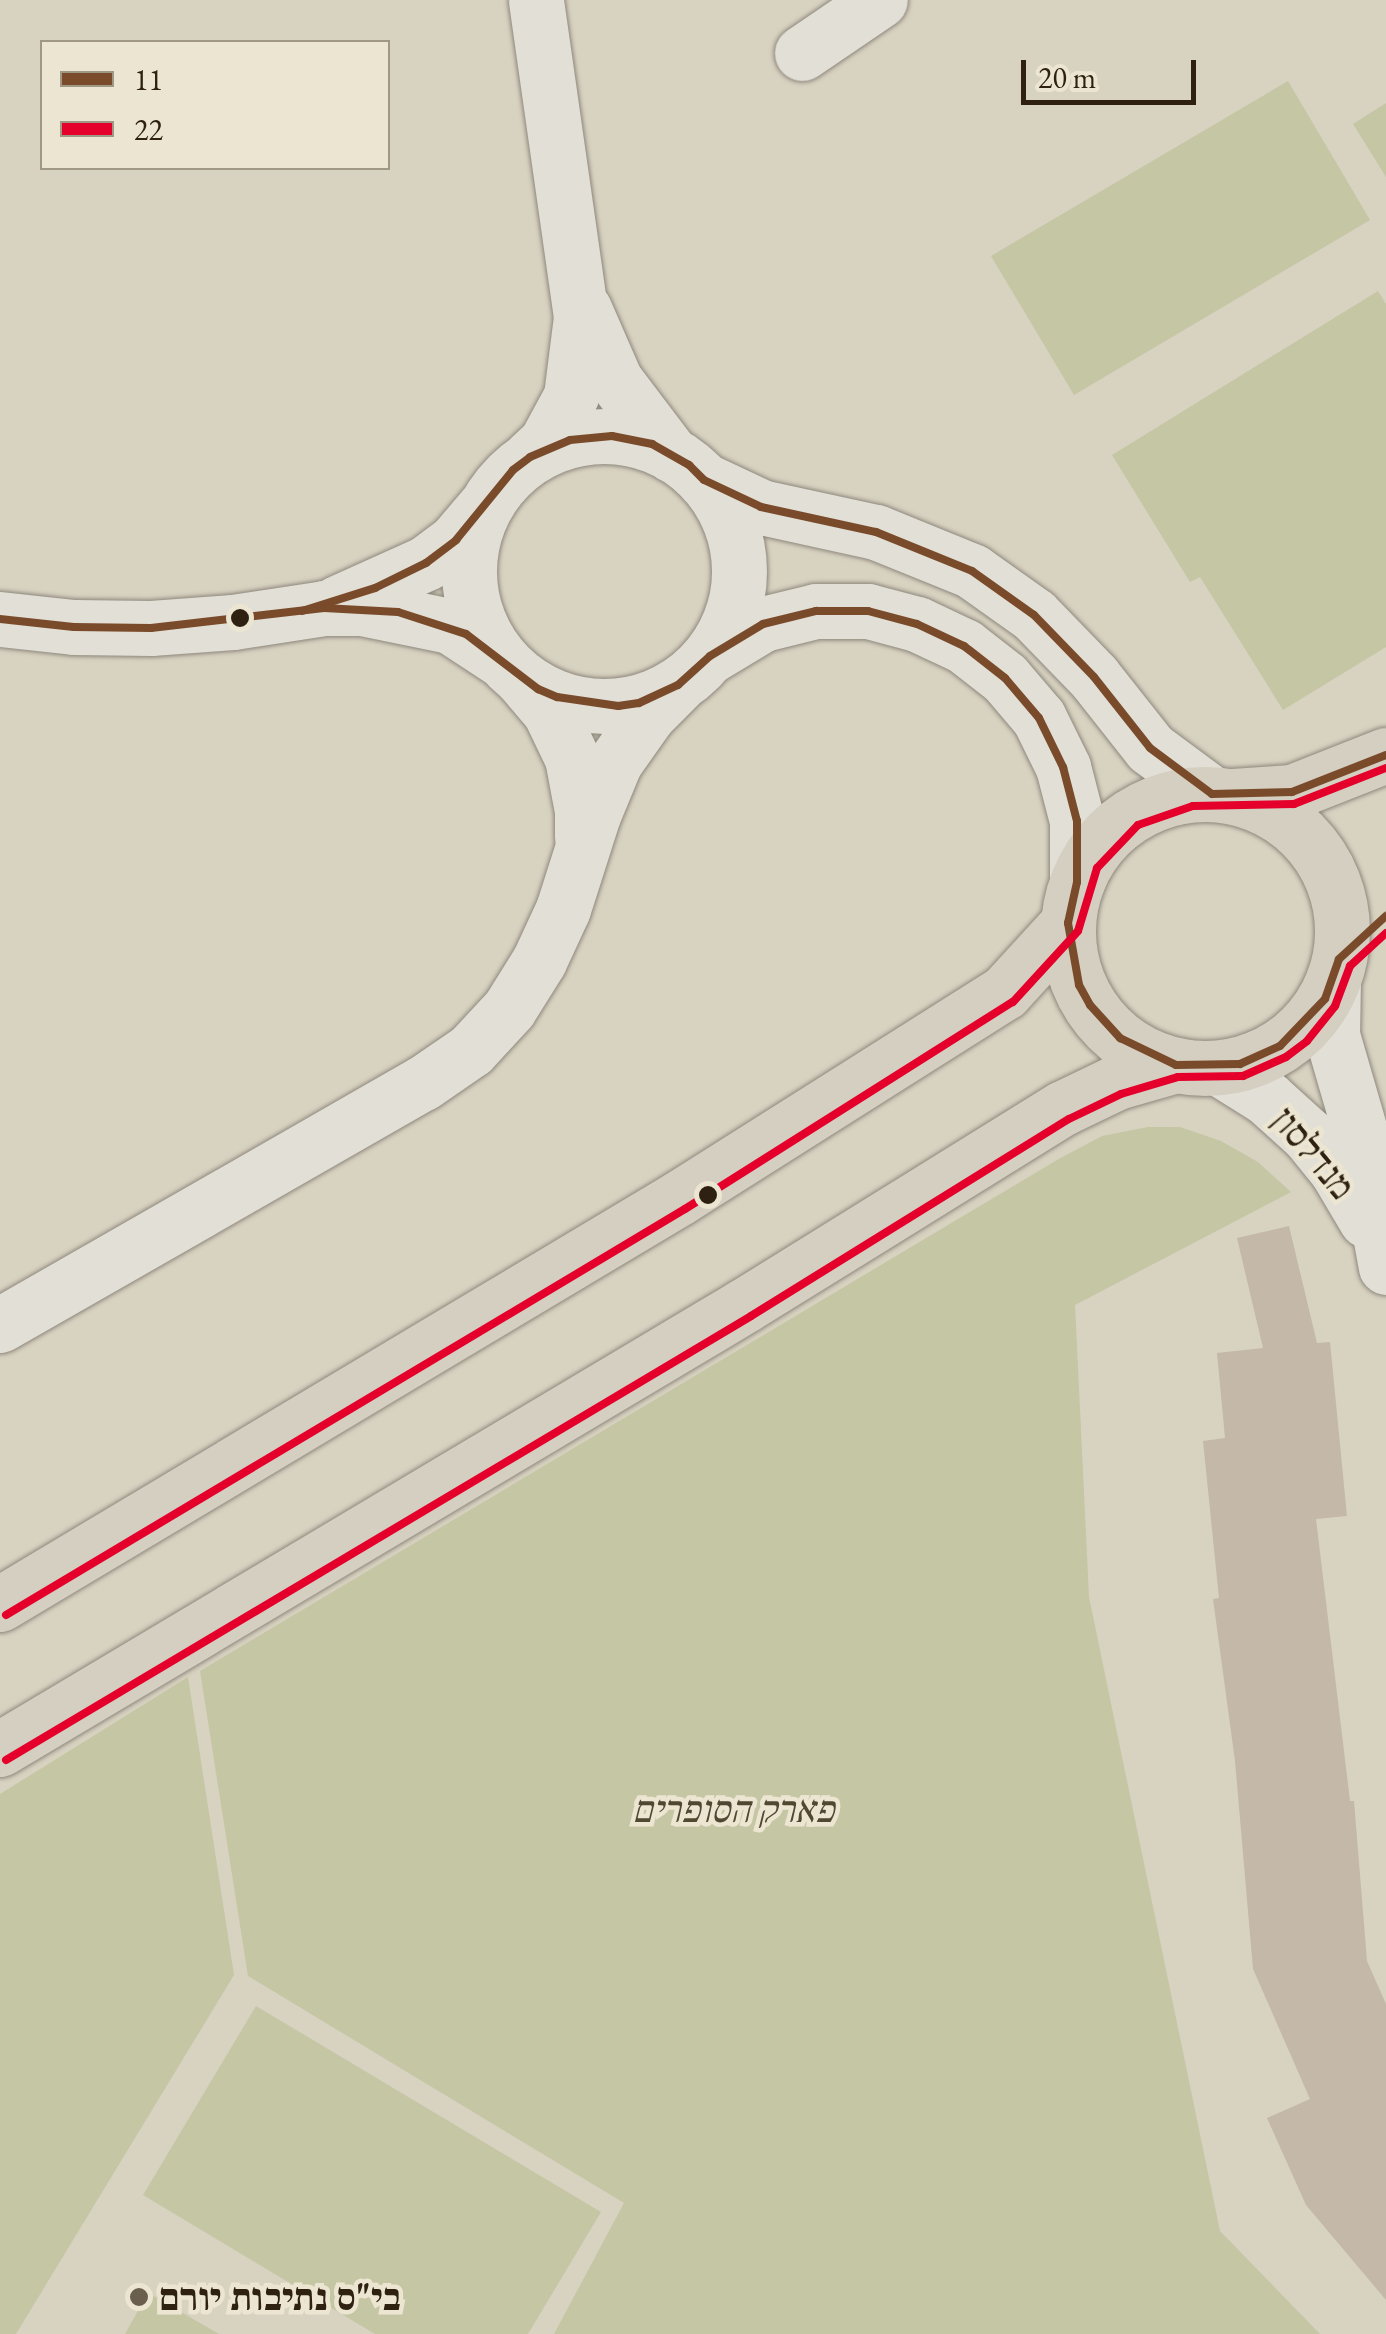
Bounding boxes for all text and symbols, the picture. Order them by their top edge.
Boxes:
legend [40,40,390,170]
scale bar [1026,40,1201,102]
text: 20 m [1038,58,1096,97]
text: 11 [134,60,163,99]
text: 22 [134,110,163,149]
unlabelled marker [230,608,250,628]
street label: מנדלסון [1262,1098,1366,1208]
unlabelled marker [698,1185,718,1205]
park label: פארק הסופרים [632,1786,834,1832]
place label: בי"ס נתיבות יורם [159,2274,401,2320]
marker: בי"ס נתיבות יורם [128,2286,150,2308]

